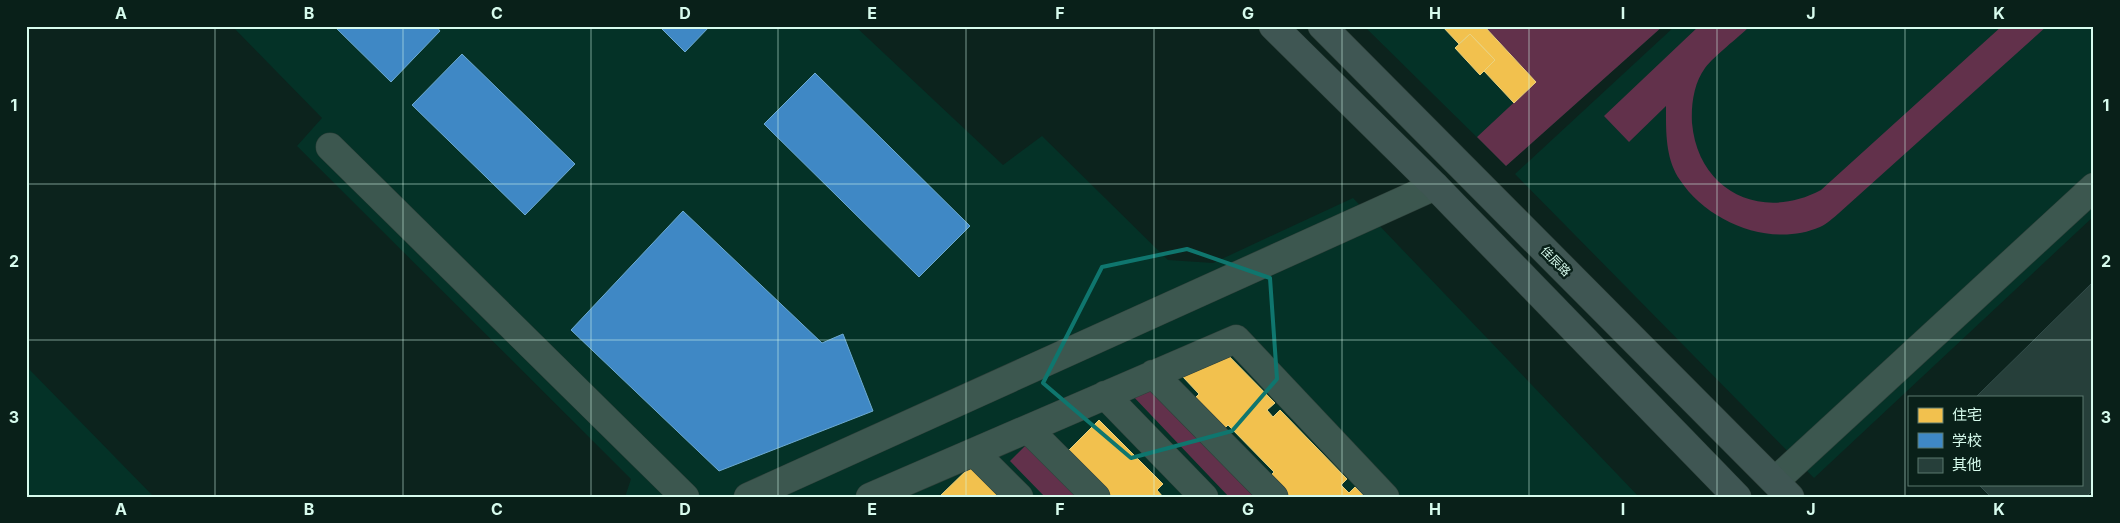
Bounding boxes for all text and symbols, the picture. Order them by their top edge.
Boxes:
text: A [115,3,127,23]
text: B [304,3,314,23]
text: C [491,3,503,23]
text: D [679,3,691,23]
text: E [867,3,877,23]
text: F [1055,3,1065,23]
text: G [1242,3,1254,23]
text: H [1429,3,1441,23]
text: I [1621,3,1625,23]
text: J [1806,3,1816,23]
text: K [1993,3,2005,23]
text: 1 [11,95,17,115]
text: 1 [2103,95,2109,115]
street label: 佳辰路 [1538,243,1574,279]
text: 2 [9,251,19,271]
text: 2 [2101,251,2111,271]
legend [1908,396,2082,486]
text: 住宅 [1952,405,1982,424]
text: 3 [9,407,19,427]
text: 3 [2101,407,2111,427]
text: 学校 [1952,431,1982,450]
text: 其他 [1952,455,1982,474]
text: A [115,499,127,519]
text: B [304,499,314,519]
text: C [491,499,503,519]
text: D [679,499,691,519]
text: E [867,499,877,519]
text: F [1055,499,1065,519]
text: G [1242,499,1254,519]
text: H [1429,499,1441,519]
text: I [1621,499,1625,519]
text: J [1806,499,1816,519]
text: K [1993,499,2005,519]

